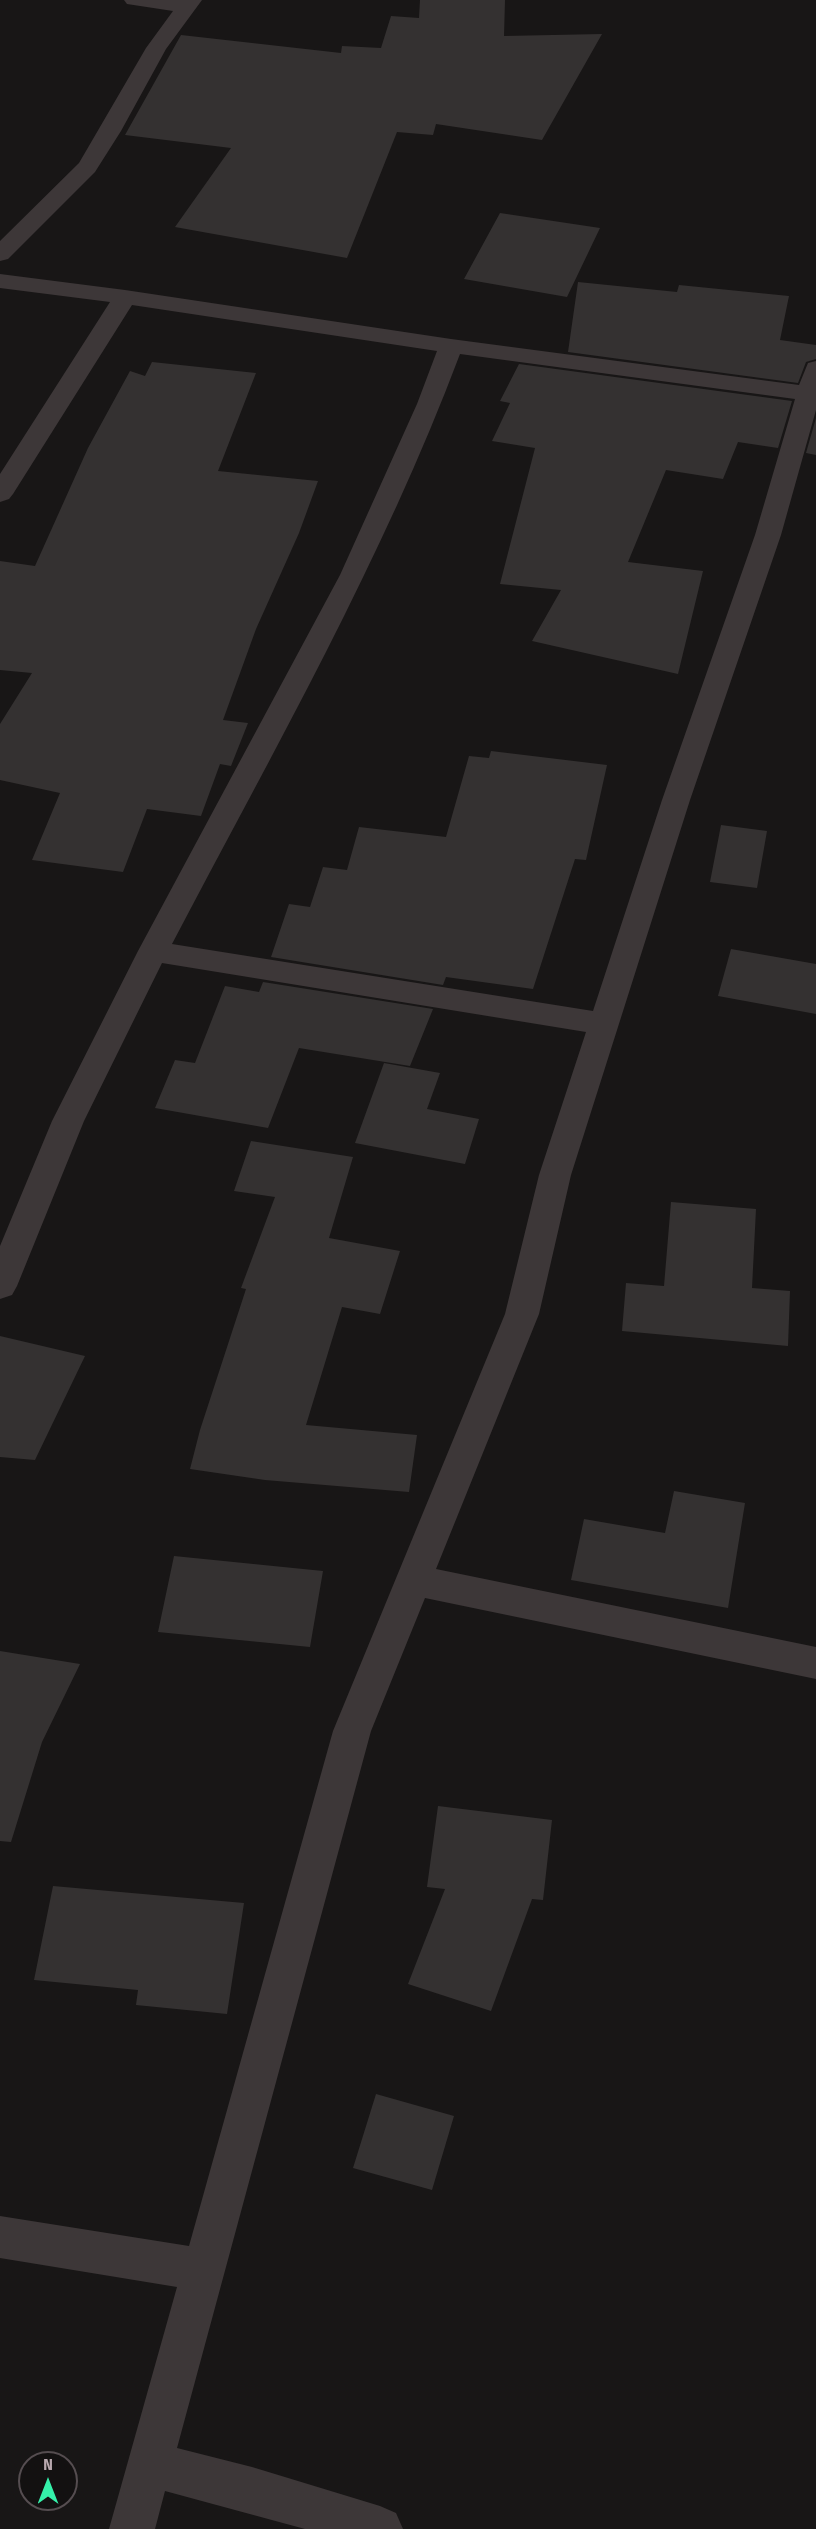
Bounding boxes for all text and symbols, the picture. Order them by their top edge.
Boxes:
north arrow [18,2451,78,2511]
text: N [43,2455,53,2474]

